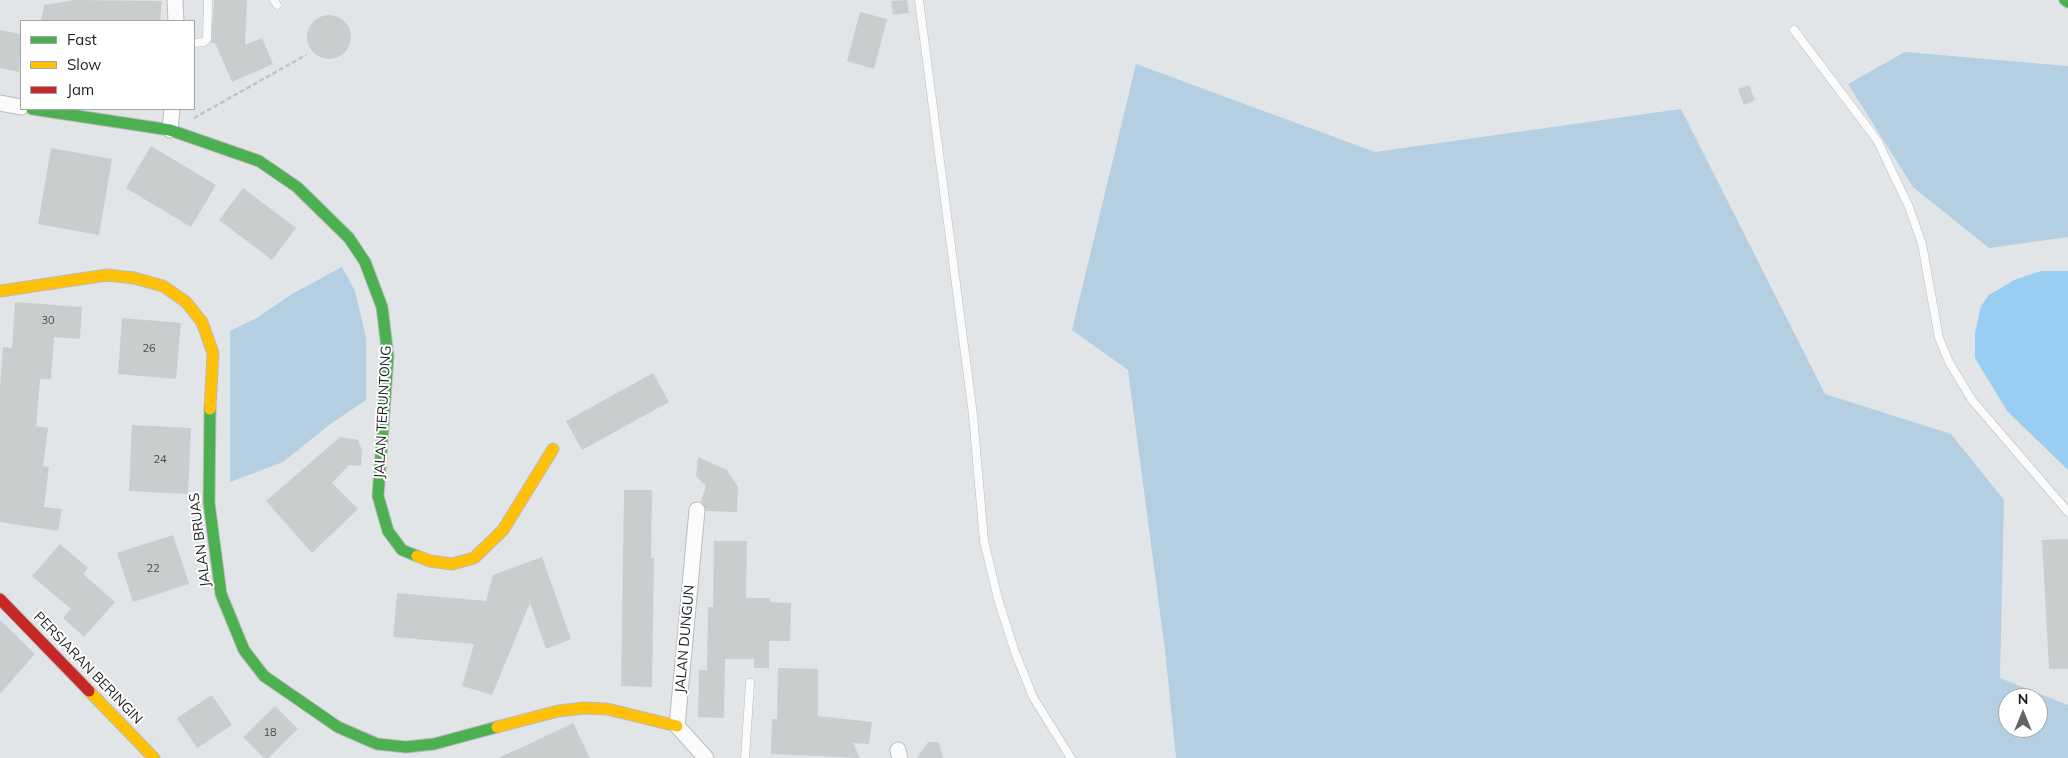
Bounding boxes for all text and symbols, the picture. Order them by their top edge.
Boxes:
legend [20,20,195,110]
text: Fast [67,30,97,49]
text: Slow [67,55,101,74]
text: Jam [67,80,94,99]
house number: 30 [41,314,55,328]
house number: 26 [142,342,156,356]
street label: JALAN TERUNTONG [371,345,395,479]
house number: 24 [153,453,167,467]
street label: JALAN BRUAS [186,492,214,588]
house number: 22 [146,562,160,576]
street label: JALAN DUNGUN [672,584,698,694]
street label: PERSIARAN BERINGIN [30,608,146,728]
north arrow [1998,688,2048,738]
text: N [2018,690,2028,708]
house number: 18 [263,726,277,740]

